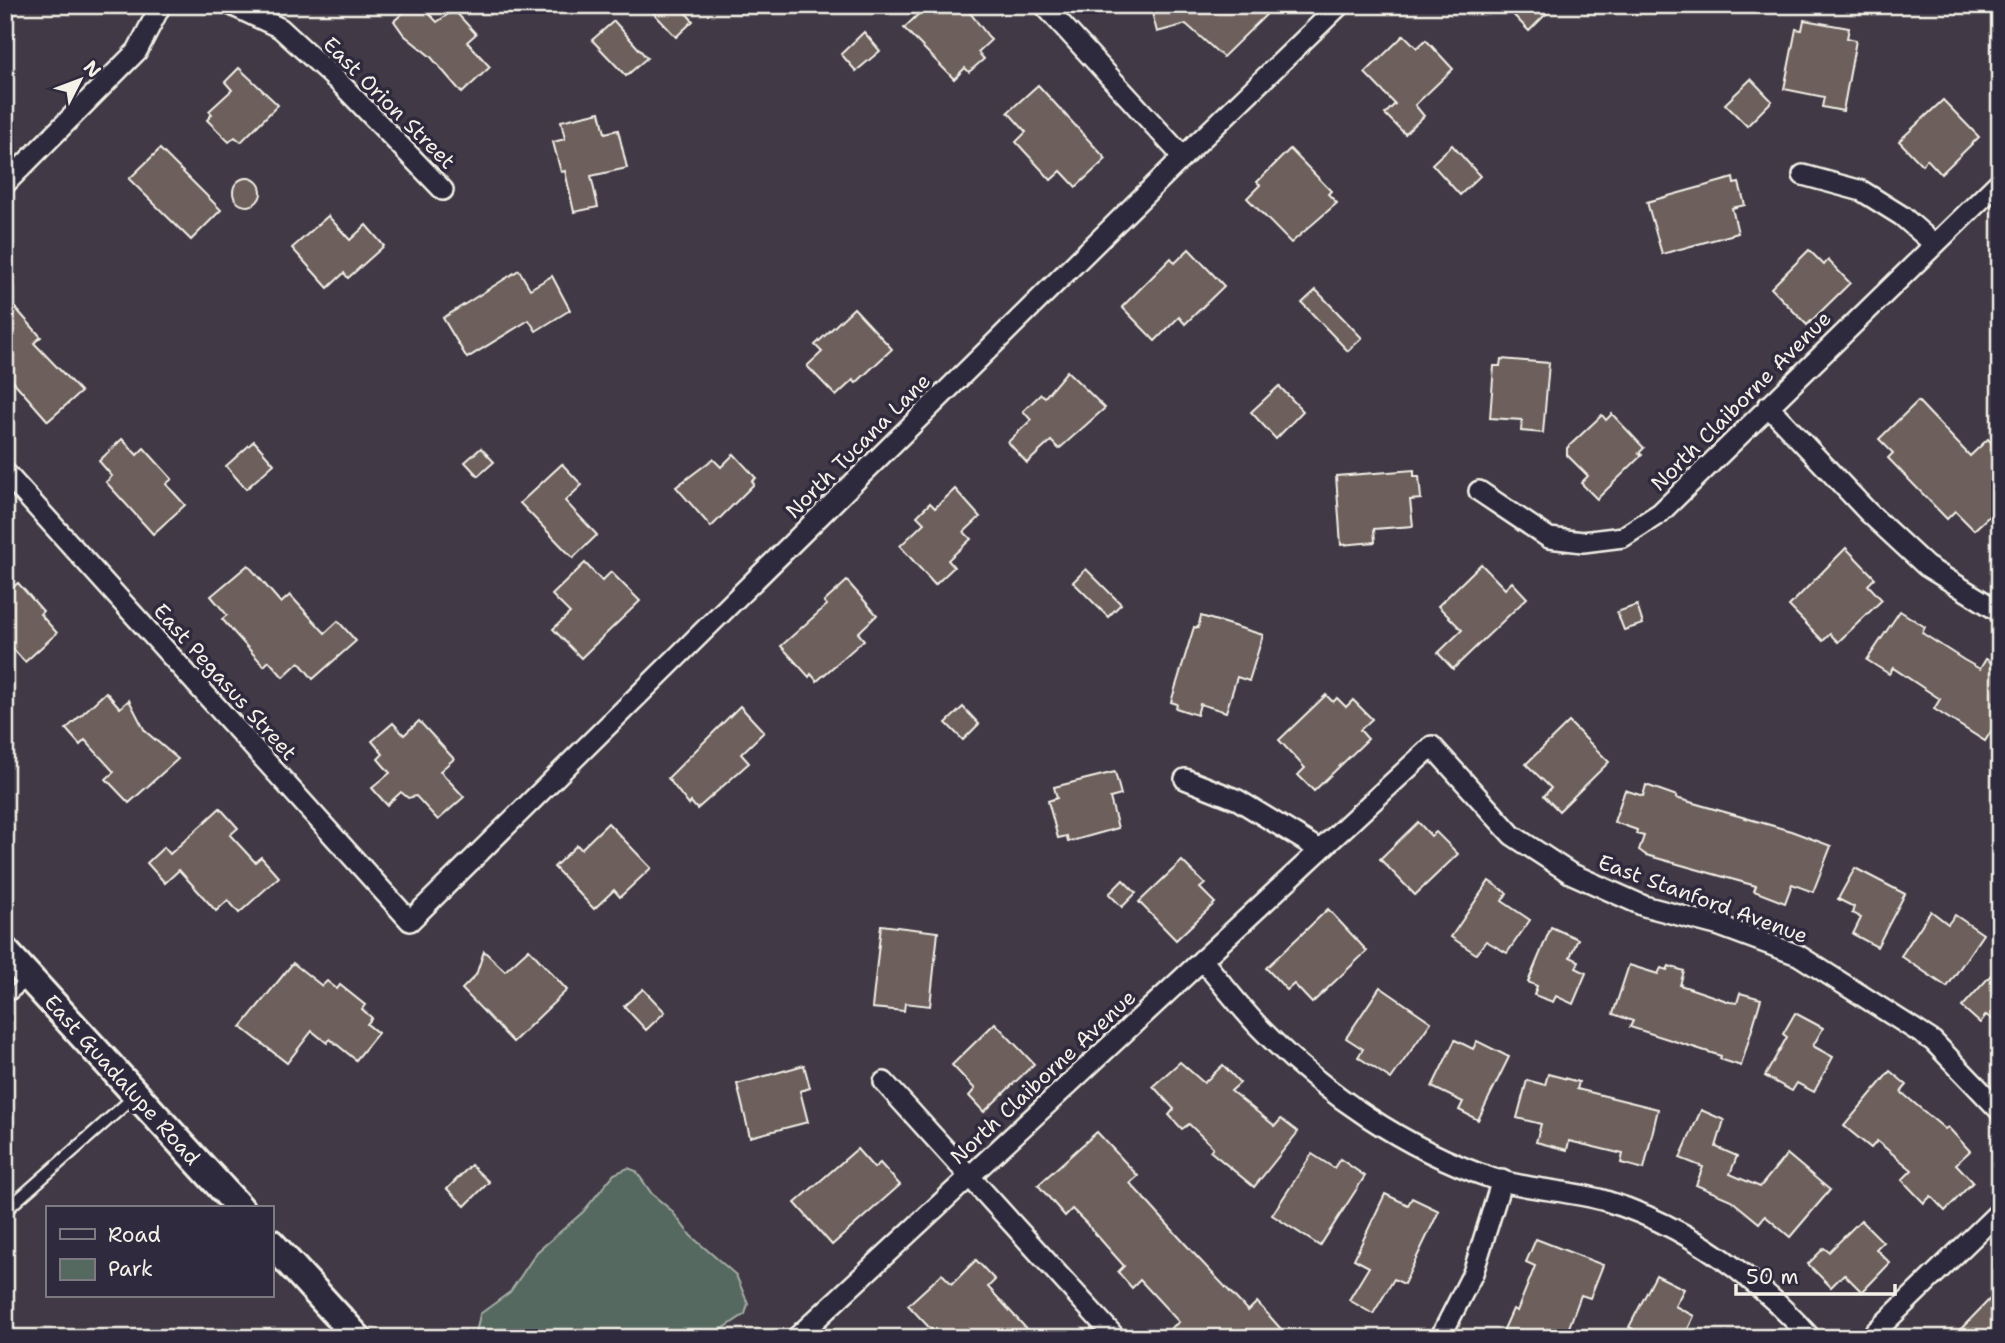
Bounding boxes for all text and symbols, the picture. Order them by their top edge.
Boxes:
street label: East Orion Street [317,31,461,175]
north arrow [46,46,116,116]
text: N [78,55,107,83]
street label: North Claiborne Avenue [1645,305,1837,497]
street label: North Tucana Lane [779,367,937,525]
street label: East Pegasus Street [147,598,303,766]
street label: East Stanford Avenue [1594,848,1812,950]
street label: North Claiborne Avenue [944,983,1142,1171]
street label: East Guadalupe Road [38,989,206,1171]
legend [46,1206,273,1298]
text: Road [108,1221,161,1249]
scale bar [1736,1252,1895,1296]
text: Park [108,1255,153,1283]
text: 50 m [1746,1263,1799,1291]

